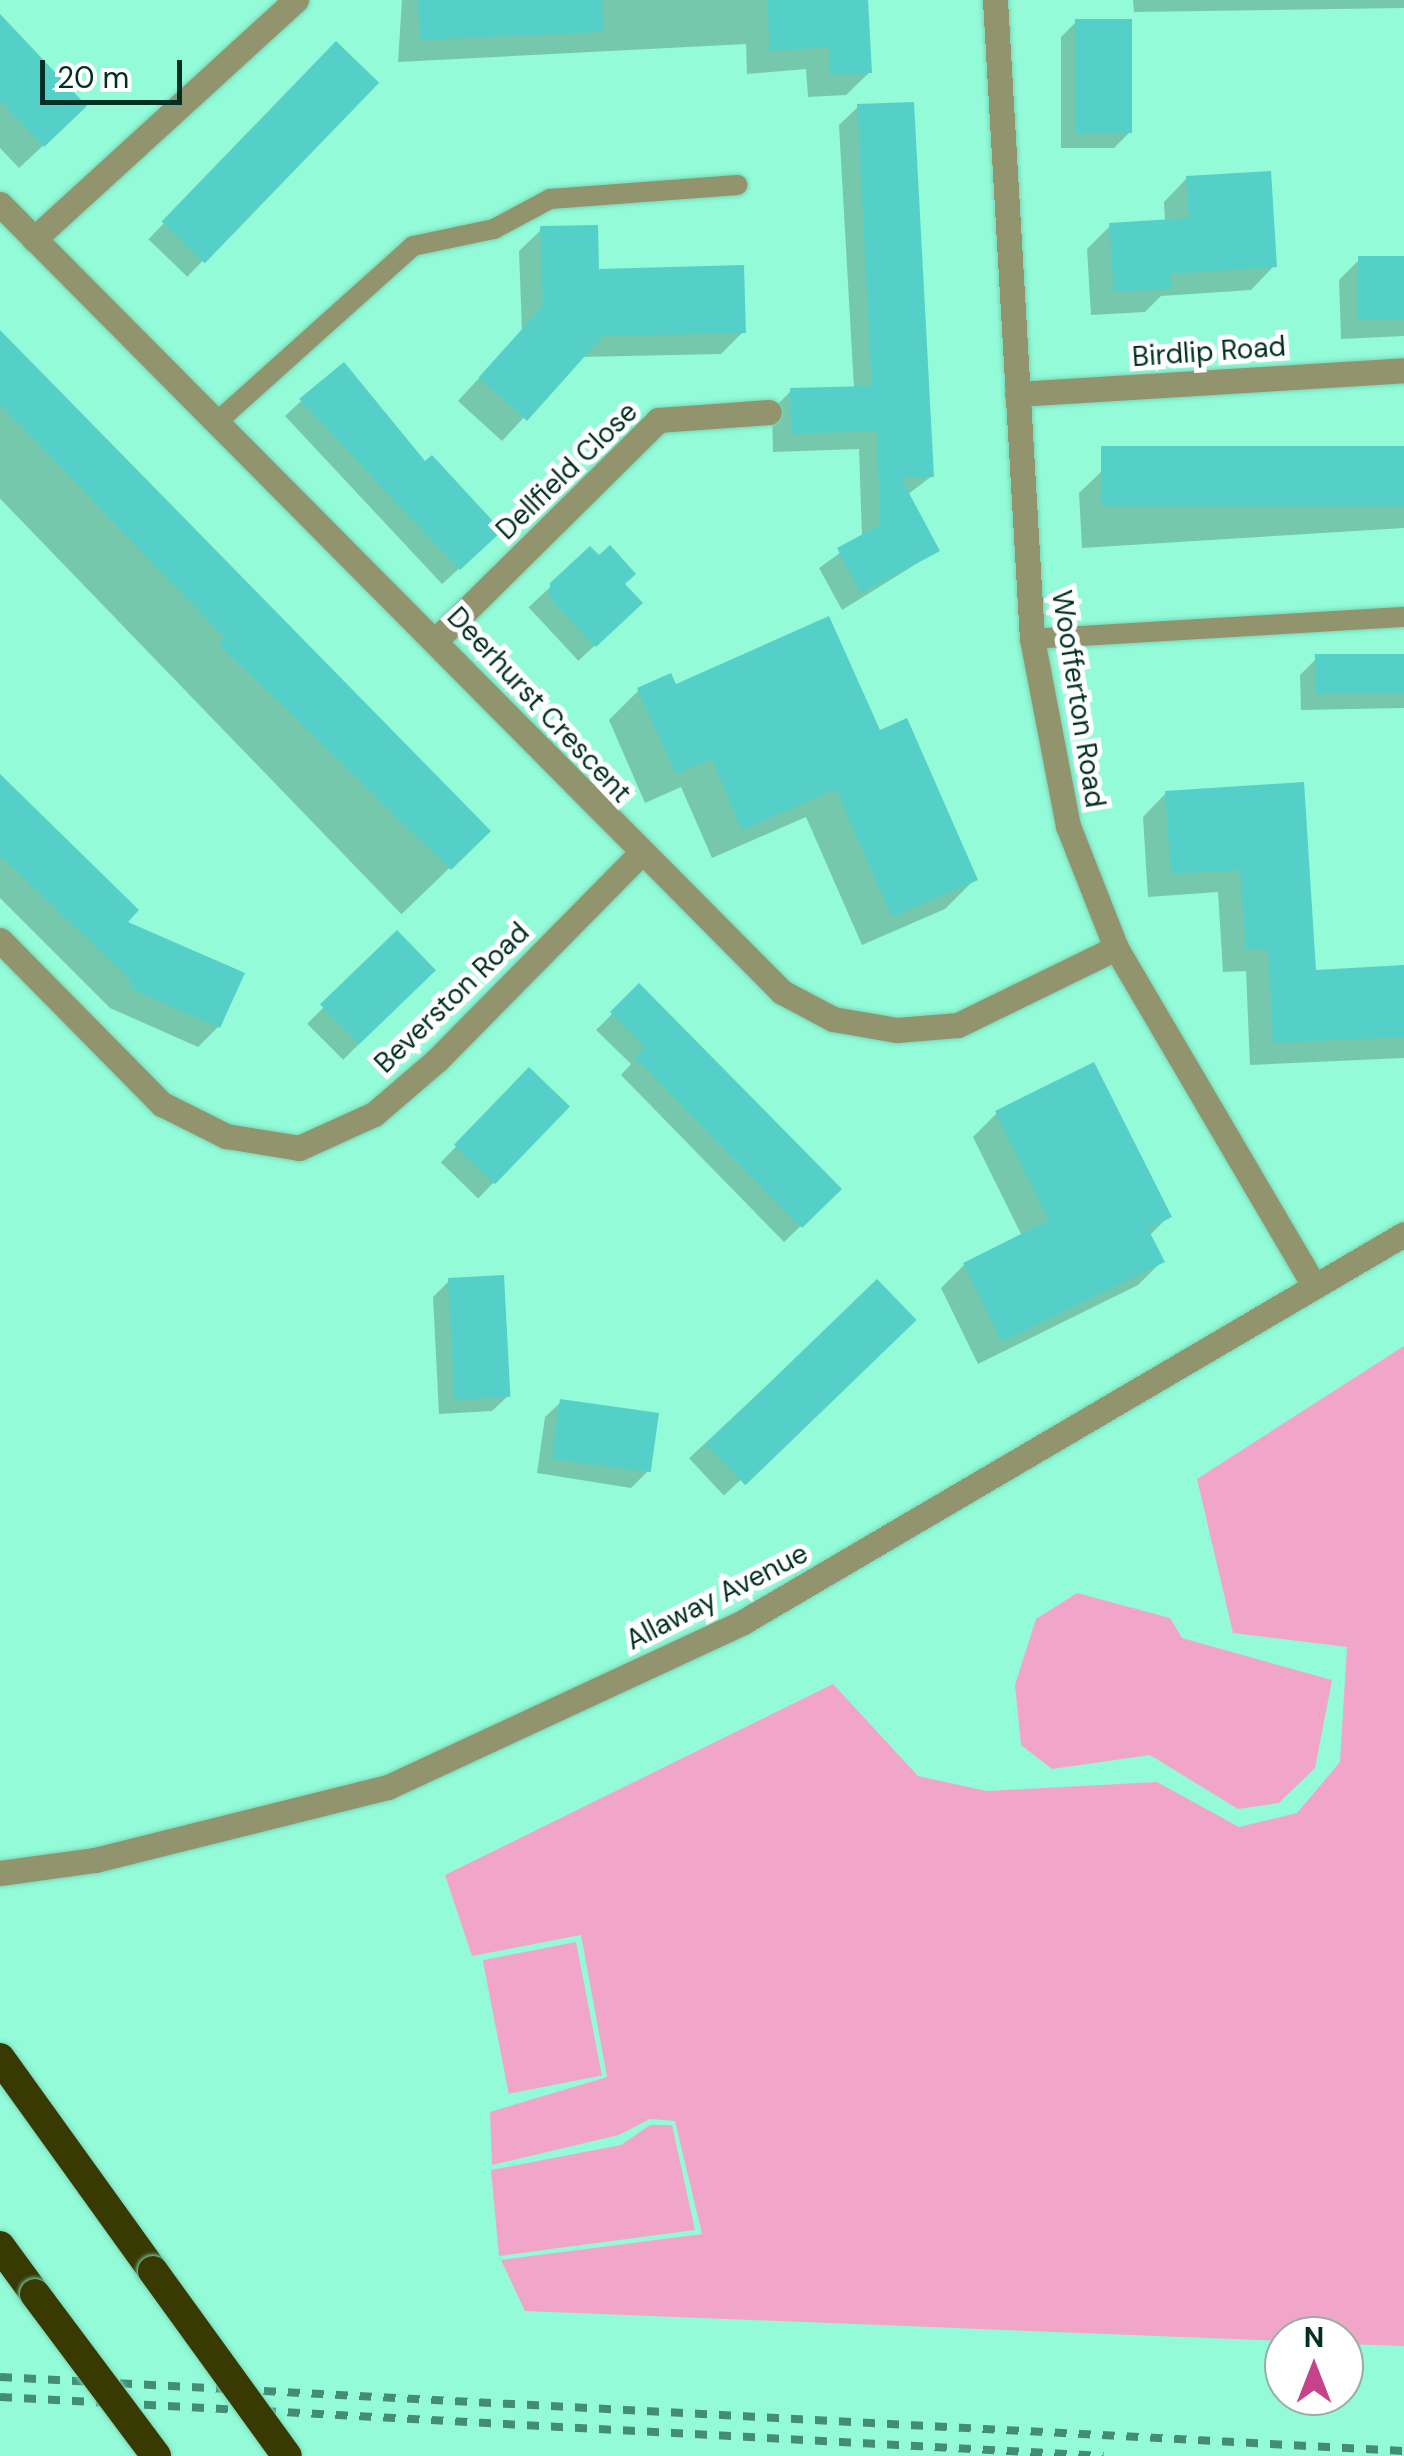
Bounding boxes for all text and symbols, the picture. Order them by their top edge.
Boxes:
scale bar [45,40,188,102]
text: 20 m [57,58,129,97]
street label: Birdlip Road [1131,330,1287,374]
street label: Dellfield Close [489,395,645,547]
street label: Woofferton Road [1044,588,1112,810]
street label: Deerhurst Crescent [440,600,638,810]
street label: Beverston Road [368,916,536,1080]
street label: Allaway Avenue [620,1537,814,1657]
north arrow [1264,2316,1364,2416]
text: N [1304,2319,1324,2356]

